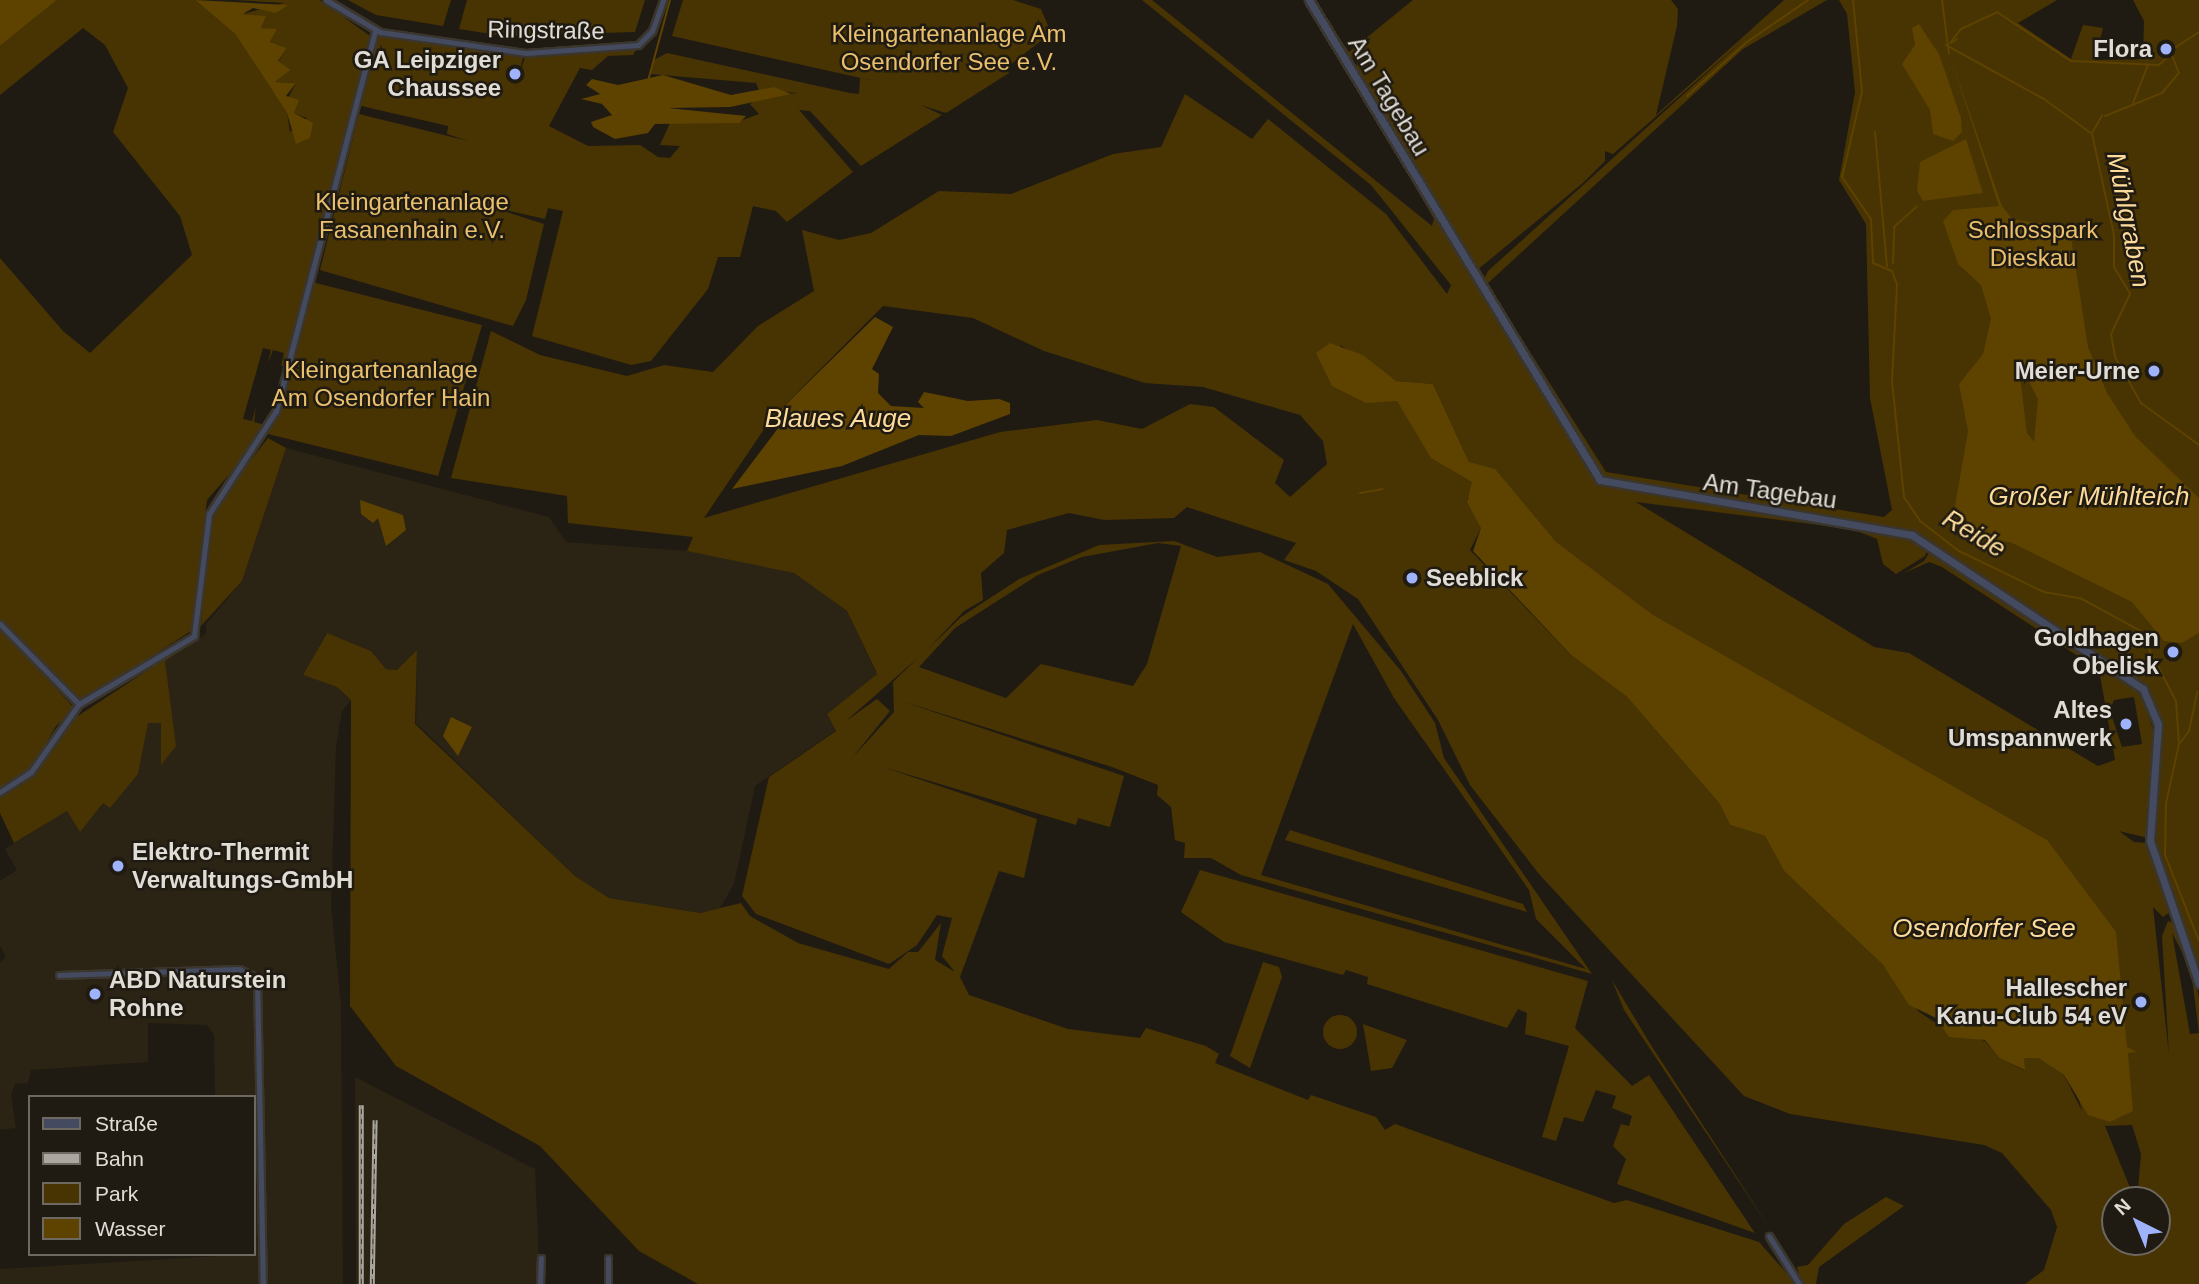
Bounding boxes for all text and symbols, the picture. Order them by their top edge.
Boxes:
street label: Ringstraße [487,15,605,45]
park label: Kleingartenanlage Am Osendorfer See e.V. [831,20,1067,76]
street label: Am Tagebau [1342,31,1436,161]
place label: Flora [2093,35,2152,63]
marker: Flora [2158,41,2174,57]
place label: GA Leipziger Chaussee [353,46,501,102]
marker: GA Leipziger Chaussee [507,66,523,82]
water label: Mühlgraben [2100,150,2156,290]
park label: Kleingartenanlage Fasanenhain e.V. [315,188,509,244]
park label: Schlosspark Dieskau [1968,216,2098,272]
park label: Kleingartenanlage Am Osendorfer Hain [272,356,490,412]
place label: Meier-Urne [2015,357,2140,385]
marker: Meier-Urne [2146,363,2162,379]
water label: Blaues Auge [764,403,912,435]
street label: Am Tagebau [1701,467,1839,515]
water label: Großer Mühlteich [1989,481,2189,513]
water label: Reide [1937,503,2011,565]
place label: Seeblick [1426,564,1523,592]
marker: Seeblick [1404,570,1420,586]
place label: Goldhagen Obelisk [2034,624,2159,680]
marker: Goldhagen Obelisk [2165,644,2181,660]
place label: Altes Umspannwerk [1948,696,2112,752]
marker: Altes Umspannwerk [2118,716,2134,732]
place label: Elektro-Thermit Verwaltungs-GmbH [132,838,353,894]
marker: Elektro-Thermit Verwaltungs-GmbH [110,858,126,874]
water label: Osendorfer See [1892,913,2076,945]
place label: ABD Naturstein Rohne [109,966,286,1022]
place label: Hallescher Kanu-Club 54 eV [1936,974,2127,1030]
marker: ABD Naturstein Rohne [87,986,103,1002]
marker: Hallescher Kanu-Club 54 eV [2133,994,2149,1010]
legend [28,1095,256,1256]
text: Straße [95,1112,158,1135]
text: Bahn [95,1147,144,1170]
text: Park [95,1182,138,1205]
north arrow [2101,1186,2171,1256]
text: N [2111,1194,2135,1219]
text: Wasser [95,1217,165,1240]

